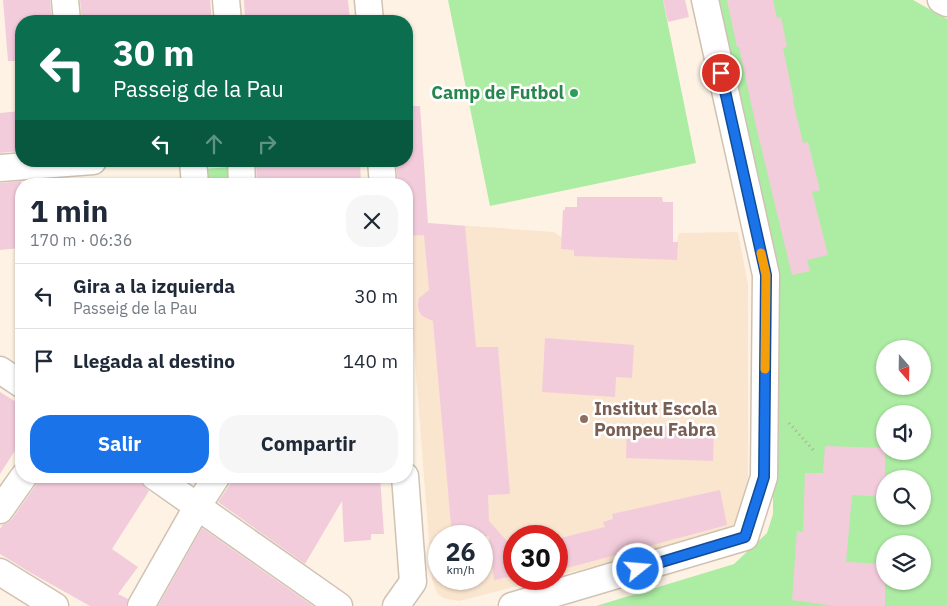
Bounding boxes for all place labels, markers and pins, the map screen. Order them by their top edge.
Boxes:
pin [700,52,742,94]
place label: Camp de Futbol [431,81,565,104]
marker: Camp de Futbol [568,87,580,99]
place label: Institut Escola Pompeu Fabra [594,397,717,441]
marker: Institut Escola Pompeu Fabra [578,413,590,425]

